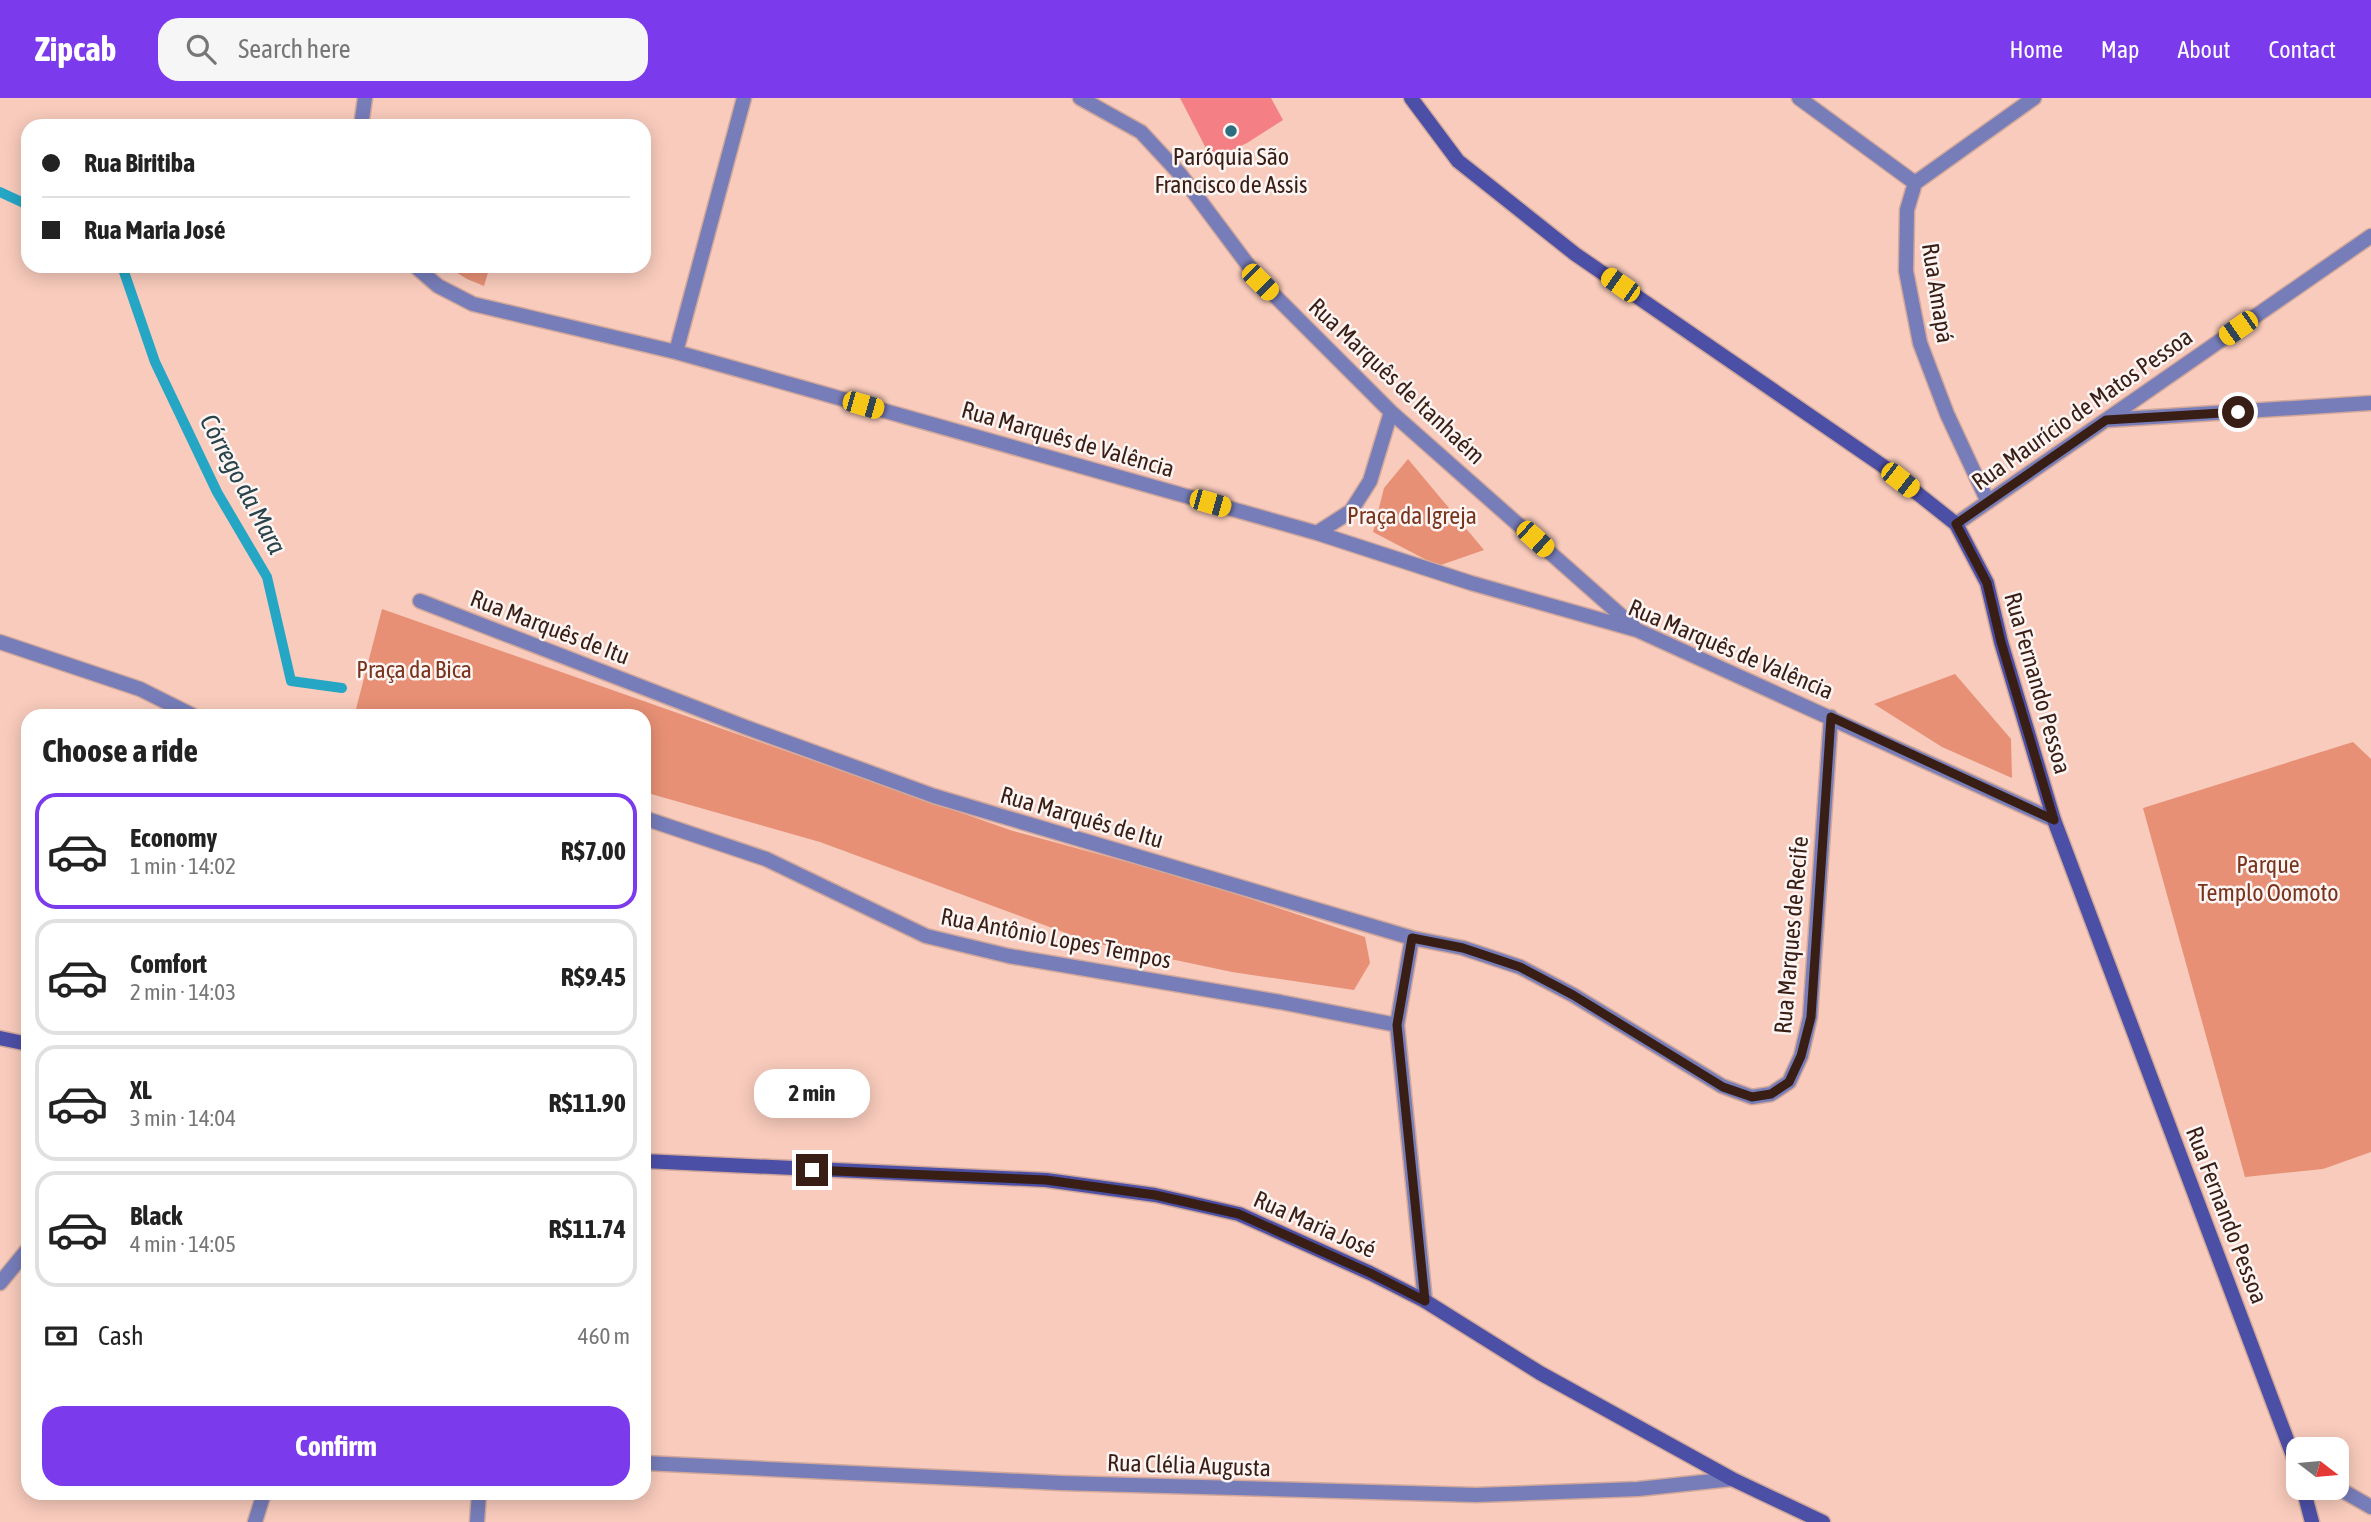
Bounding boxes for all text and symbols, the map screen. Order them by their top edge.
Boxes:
search box [158,18,648,81]
text: Zipcab [35,30,116,68]
icon: search [182,30,220,68]
text: Search here [238,34,350,64]
text: Home [2009,36,2063,63]
text: Map [2101,36,2139,63]
text: About [2177,36,2230,63]
text: Contact [2268,36,2336,63]
marker: Paróquia São Francisco de Assis [1223,123,1239,139]
place label: Paróquia São Francisco de Assis [1154,143,1308,198]
text: Rua Biritiba [84,148,195,178]
text: Rua Maria José [84,215,226,245]
street label: Rua Amapá [1917,241,1959,345]
car [1238,260,1283,304]
car [1597,264,1644,306]
street label: Rua Marquês de Itanhaém [1304,293,1490,469]
car [2215,307,2262,349]
street label: Rua Maurício de Matos Pessoa [1967,323,2197,495]
car [840,389,887,421]
street label: Rua Marquês de Valência [959,396,1177,482]
route start [2222,396,2254,428]
water label: Córrego da Mara [194,409,292,559]
car [1877,459,1924,501]
car [1187,487,1234,519]
park label: Praça da Igreja [1347,502,1477,529]
car [1513,517,1558,561]
street label: Rua Marquês de Itu [467,584,633,670]
street label: Rua Fernando Pessoa [1999,589,2077,777]
street label: Rua Marquês de Valência [1624,594,1838,704]
park label: Praça da Bica [356,656,472,683]
text: Choose a ride [42,732,198,769]
street label: Rua Marquês de Itu [997,781,1167,853]
icon: car [46,820,109,883]
text: Economy [130,823,217,853]
street label: Rua Marques de Recife [1769,835,1813,1035]
text: R$7.00 [561,836,626,866]
park label: Parque Templo Oomoto [2197,851,2339,906]
text: 1 min · 14:02 [130,853,236,879]
street label: Rua Antônio Lopes Tempos [939,902,1173,974]
icon: car [46,946,109,1009]
text: Comfort [130,949,207,979]
text: R$9.45 [561,962,626,992]
text: 2 min · 14:03 [130,979,236,1005]
callout: 2 min [754,1068,870,1118]
icon: car [46,1072,109,1135]
text: XL [130,1075,152,1105]
text: 2 min [789,1080,835,1106]
text: R$11.90 [549,1088,626,1118]
text: 3 min · 14:04 [130,1105,236,1131]
street label: Rua Fernando Pessoa [2181,1123,2273,1307]
route end [796,1154,828,1186]
street label: Rua Maria José [1250,1185,1380,1263]
icon: car [46,1198,109,1261]
text: Black [130,1201,182,1231]
text: R$11.74 [549,1214,626,1244]
text: 4 min · 14:05 [130,1231,236,1257]
icon: cash [42,1317,80,1355]
text: Cash [98,1321,144,1351]
text: 460 m [578,1323,630,1349]
button: Confirm [42,1406,630,1486]
north arrow [2286,1437,2348,1500]
map controls [2286,1437,2349,1500]
street label: Rua Clélia Augusta [1107,1449,1271,1481]

